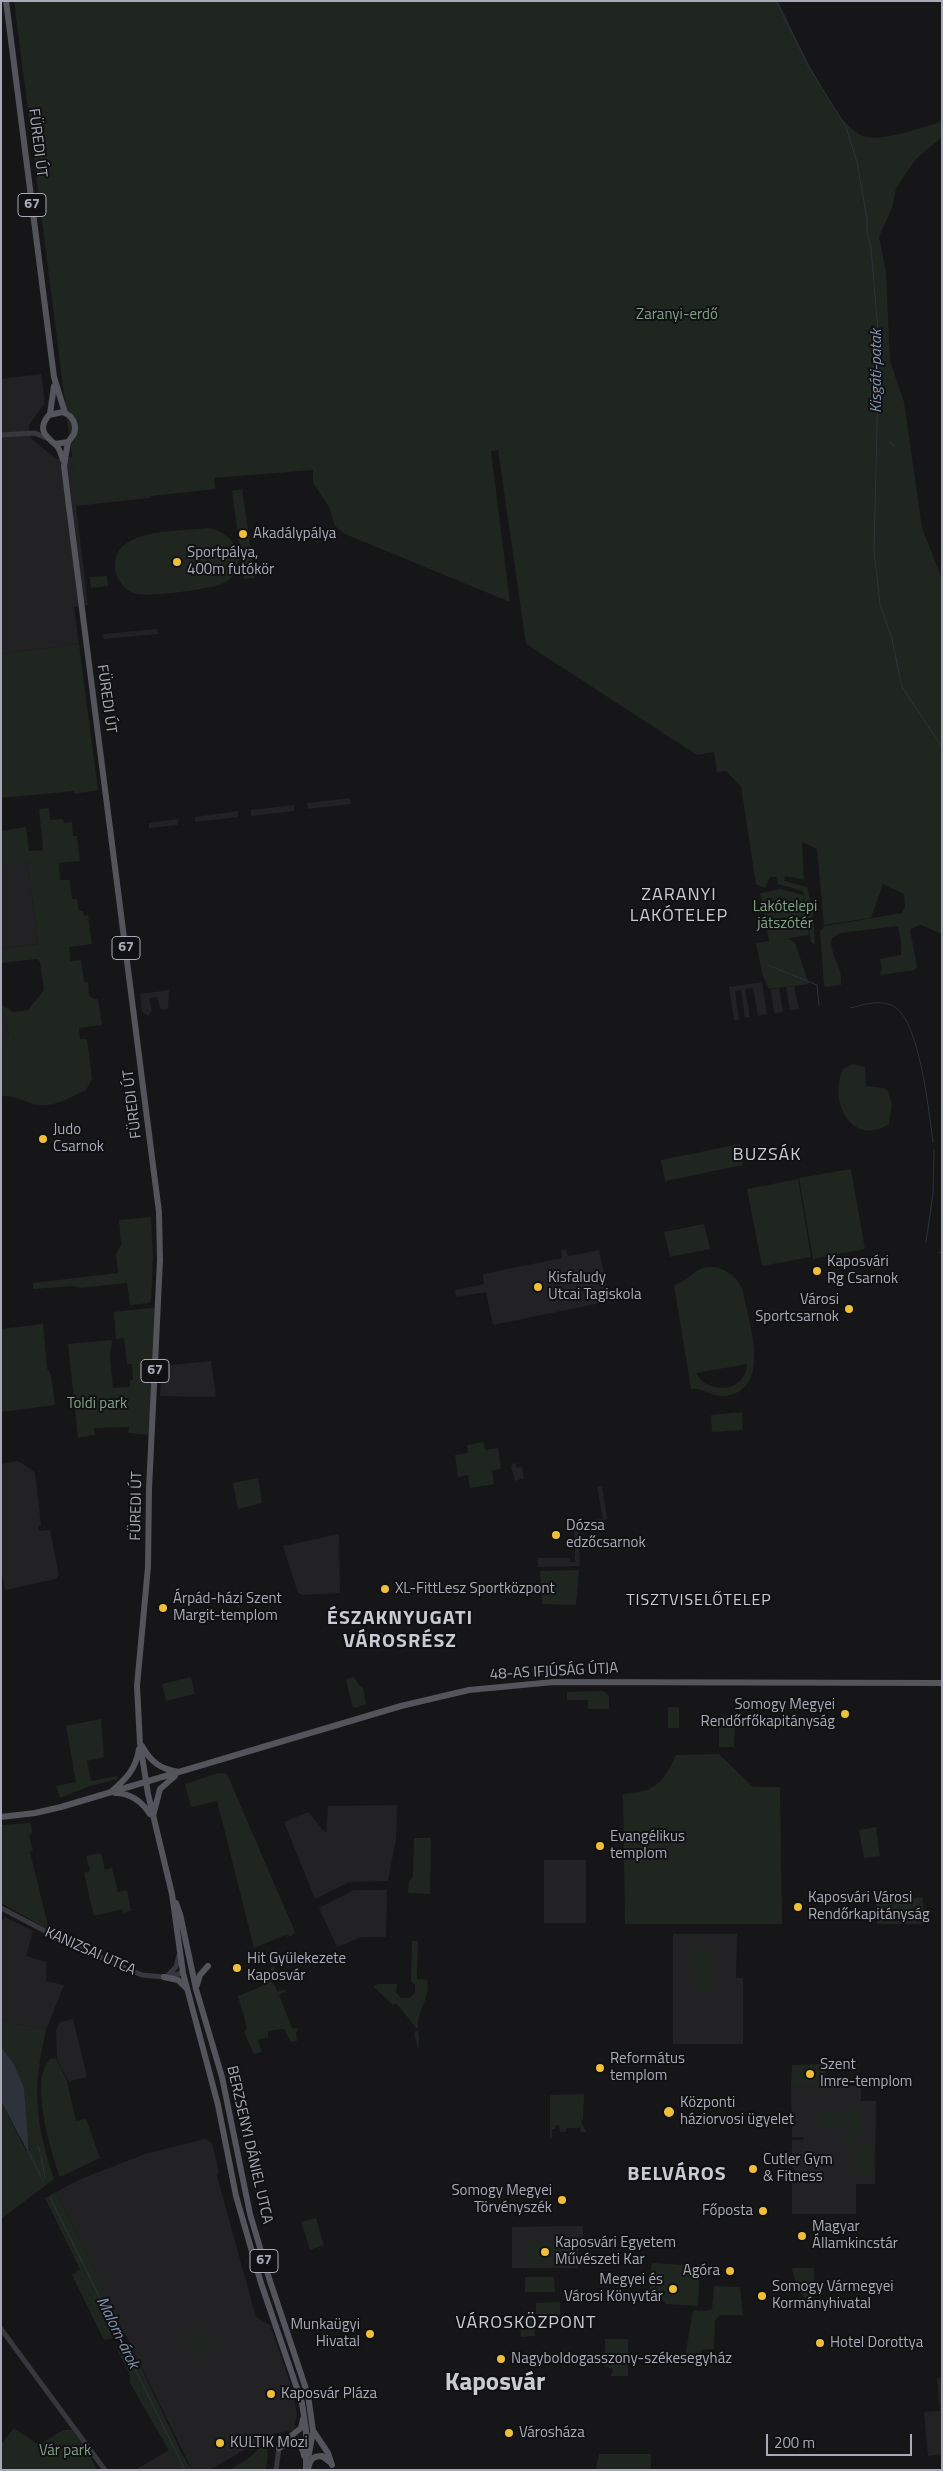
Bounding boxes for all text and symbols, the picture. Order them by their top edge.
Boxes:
street label: FÜREDI ÚT [24,108,50,178]
road number: 67 [18,194,46,216]
park label: Zaranyi-erdő [636,306,718,324]
water label: Kisgáti-patak [867,329,887,413]
place label: Akadálypálya [253,525,336,543]
marker: Akadálypálya [237,528,249,540]
place label: Sportpálya, 400m futókör [187,544,274,579]
marker: Sportpálya, 400m futókör [171,556,183,568]
street label: FÜREDI ÚT [92,663,120,735]
district label: ZARANYI LAKÓTELEP [629,885,729,928]
park label: Lakótelepi játszótér [753,898,817,933]
road number: 67 [112,936,140,960]
street label: FÜREDI ÚT [120,1069,146,1139]
place label: Judo Csarnok [53,1121,104,1156]
marker: Judo Csarnok [37,1133,49,1145]
district label: BUZSÁK [732,1145,802,1167]
place label: Kaposvári Rg Csarnok [827,1253,898,1288]
marker: Kaposvári Rg Csarnok [811,1265,823,1277]
place label: Kisfaludy Utcai Tagiskola [548,1269,641,1304]
marker: Kisfaludy Utcai Tagiskola [532,1281,544,1293]
place label: Városi Sportcsarnok [755,1291,839,1326]
marker: Városi Sportcsarnok [843,1303,855,1315]
road number: 67 [141,1360,169,1382]
park label: Toldi park [67,1395,127,1413]
street label: FÜREDI ÚT [127,1471,147,1541]
place label: Dózsa edzőcsarnok [566,1517,646,1552]
marker: Dózsa edzőcsarnok [550,1529,562,1541]
place label: XL-FittLesz Sportközpont [395,1580,555,1598]
marker: XL-FittLesz Sportközpont [379,1583,391,1595]
place label: Árpád-házi Szent Margit-templom [173,1590,282,1625]
district label: TISZTVISELŐTELEP [624,1591,774,1611]
marker: Árpád-házi Szent Margit-templom [157,1602,169,1614]
district label: ÉSZAKNYUGATI VÁROSRÉSZ [325,1607,475,1654]
street label: 48-AS IFJÚSÁG ÚTJA [489,1660,619,1684]
place label: Somogy Megyei Rendőrfőkapitányság [701,1696,835,1731]
marker: Somogy Megyei Rendőrfőkapitányság [839,1708,851,1720]
place label: Evangélikus templom [610,1828,685,1863]
marker: Evangélikus templom [594,1840,606,1852]
place label: Kaposvári Városi Rendőrkapitányság [808,1889,930,1924]
marker: Kaposvári Városi Rendőrkapitányság [792,1901,804,1913]
street label: KANIZSAI UTCA [42,1924,138,1980]
place label: Hit Gyülekezete Kaposvár [247,1950,346,1985]
marker: Hit Gyülekezete Kaposvár [231,1962,243,1974]
place label: Református templom [610,2050,685,2085]
place label: Szent Imre-templom [820,2056,912,2091]
marker: Református templom [594,2062,606,2074]
street label: BERZSENYI DÁNIEL UTCA [222,2064,276,2226]
marker: Szent Imre-templom [804,2068,816,2080]
place label: Központi háziorvosi ügyelet [680,2094,794,2129]
marker: Központi háziorvosi ügyelet [662,2105,676,2119]
place label: Cutler Gym & Fitness [763,2151,833,2186]
district label: BELVÁROS [626,2163,728,2187]
marker: Cutler Gym & Fitness [747,2163,759,2175]
place label: Somogy Megyei Törvényszék [451,2182,552,2217]
marker: Somogy Megyei Törvényszék [556,2194,568,2206]
place label: Főposta [702,2202,753,2220]
marker: Főposta [757,2205,769,2217]
place label: Magyar Államkincstár [812,2218,898,2253]
marker: Magyar Államkincstár [796,2230,808,2242]
place label: Kaposvári Egyetem Művészeti Kar [555,2234,676,2269]
marker: Kaposvári Egyetem Művészeti Kar [539,2246,551,2258]
road number: 67 [250,2250,278,2272]
place label: Agóra [683,2262,720,2280]
marker: Agóra [724,2265,736,2277]
place label: Megyei és Városi Könyvtár [564,2271,663,2306]
place label: Somogy Vármegyei Kormányhivatal [772,2278,894,2313]
marker: Megyei és Városi Könyvtár [667,2283,679,2295]
marker: Somogy Vármegyei Kormányhivatal [756,2290,768,2302]
water label: Malom-árok [91,2294,143,2372]
district label: VÁROSKÖZPONT [454,2313,598,2335]
place label: Munkaügyi Hivatal [291,2316,360,2351]
marker: Munkaügyi Hivatal [364,2328,376,2340]
place label: Hotel Dorottya [830,2334,923,2352]
marker: Hotel Dorottya [814,2337,826,2349]
place label: Nagyboldogasszony-székesegyház [511,2350,732,2368]
marker: Nagyboldogasszony-székesegyház [495,2353,507,2365]
district label: Kaposvár [445,2369,545,2399]
place label: Kaposvár Pláza [281,2385,377,2403]
marker: Kaposvár Pláza [265,2388,277,2400]
place label: Városháza [519,2424,585,2442]
scale bar [768,2424,914,2456]
marker: Városháza [503,2427,515,2439]
text: 200 m [774,2431,815,2454]
place label: KULTIK Mozi [230,2434,308,2452]
marker: KULTIK Mozi [214,2437,226,2449]
park label: Vár park [39,2442,91,2460]

